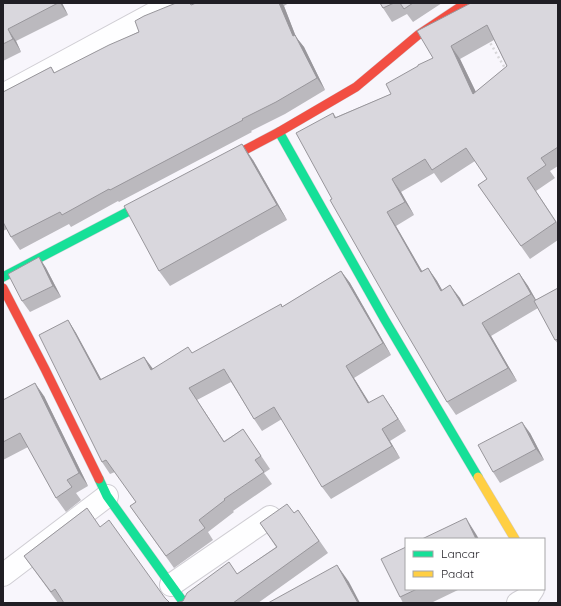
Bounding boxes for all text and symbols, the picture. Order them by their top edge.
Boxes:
legend [405,538,545,590]
text: Lancar [441,546,480,561]
text: Padat [441,566,474,581]

